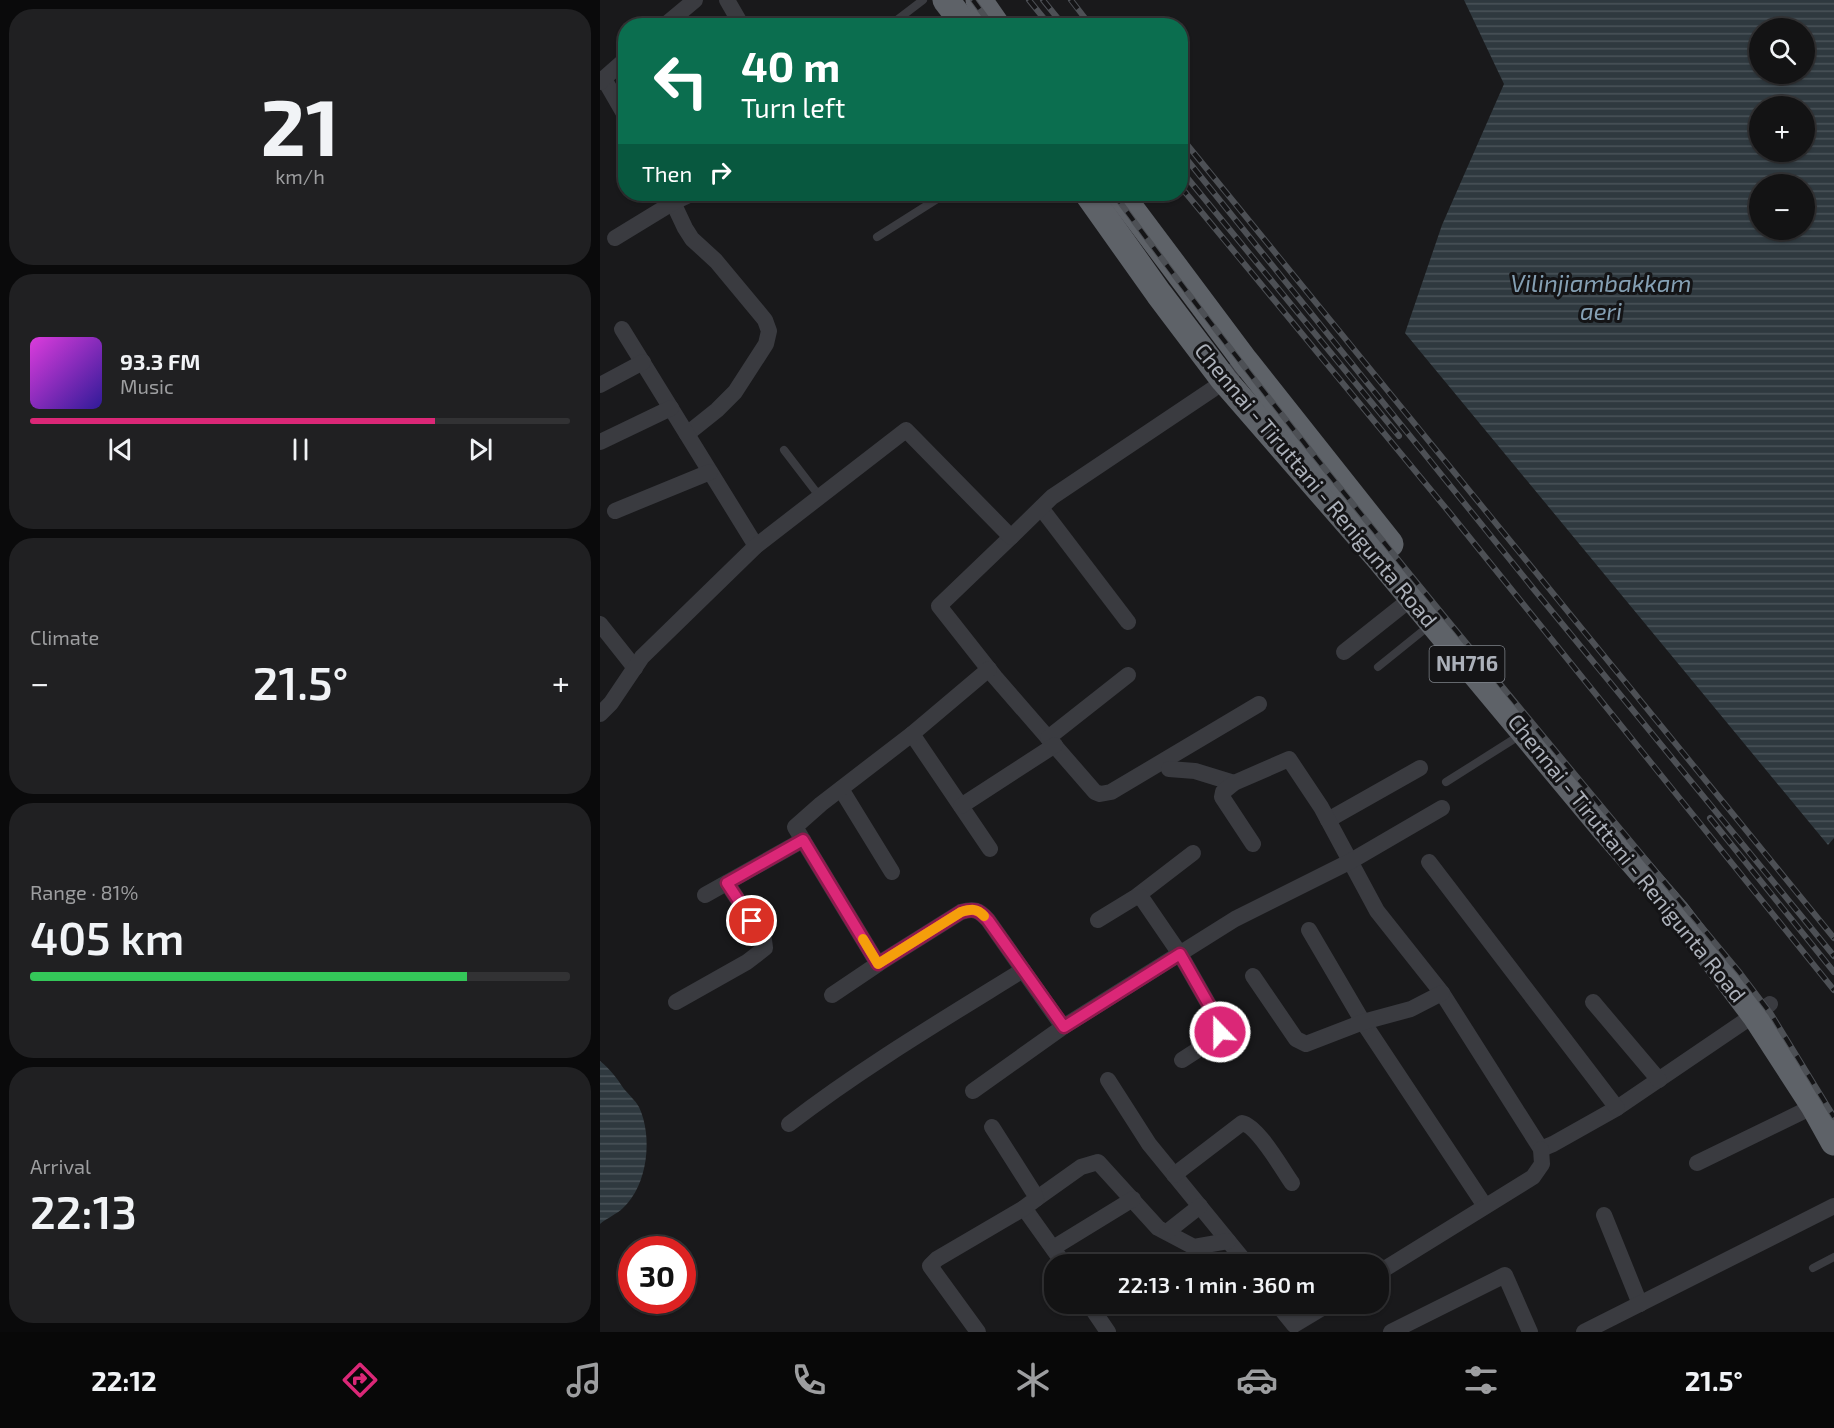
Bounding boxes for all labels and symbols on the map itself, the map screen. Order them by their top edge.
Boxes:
water label: Vilinjiambakkam aeri [1511,268,1691,325]
street label: Chennai - Tiruttani - Renigunta Road [1190,337,1443,632]
road number: NH716 [1430,646,1504,682]
street label: Chennai - Tiruttani - Renigunta Road [1503,708,1752,1007]
pin [726,895,777,946]
position arrow [1188,1000,1252,1064]
speed limit sign: 30 [618,1236,696,1314]

